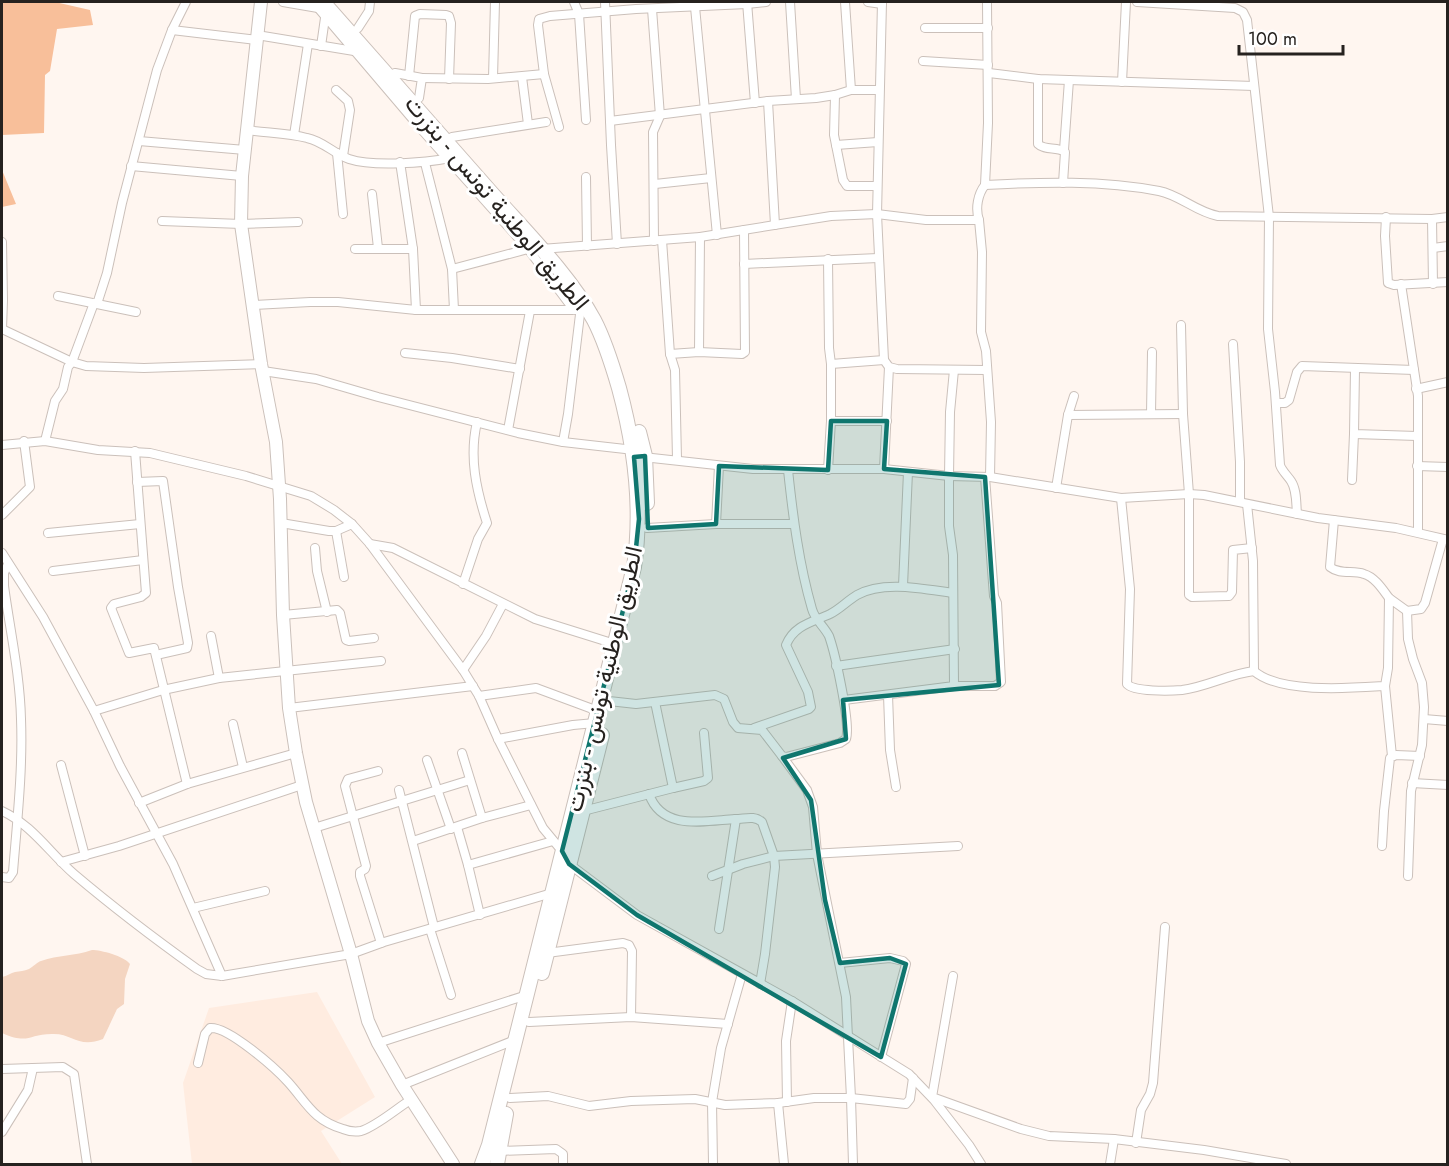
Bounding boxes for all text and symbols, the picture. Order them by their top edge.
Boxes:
scale bar [1239,18,1342,56]
text: 100 m [1248,26,1297,52]
street label: الطريق الوطنية تونس - بنزرت [397,87,598,318]
street label: الطريق الوطنية تونس - بنزرت [556,543,651,815]

